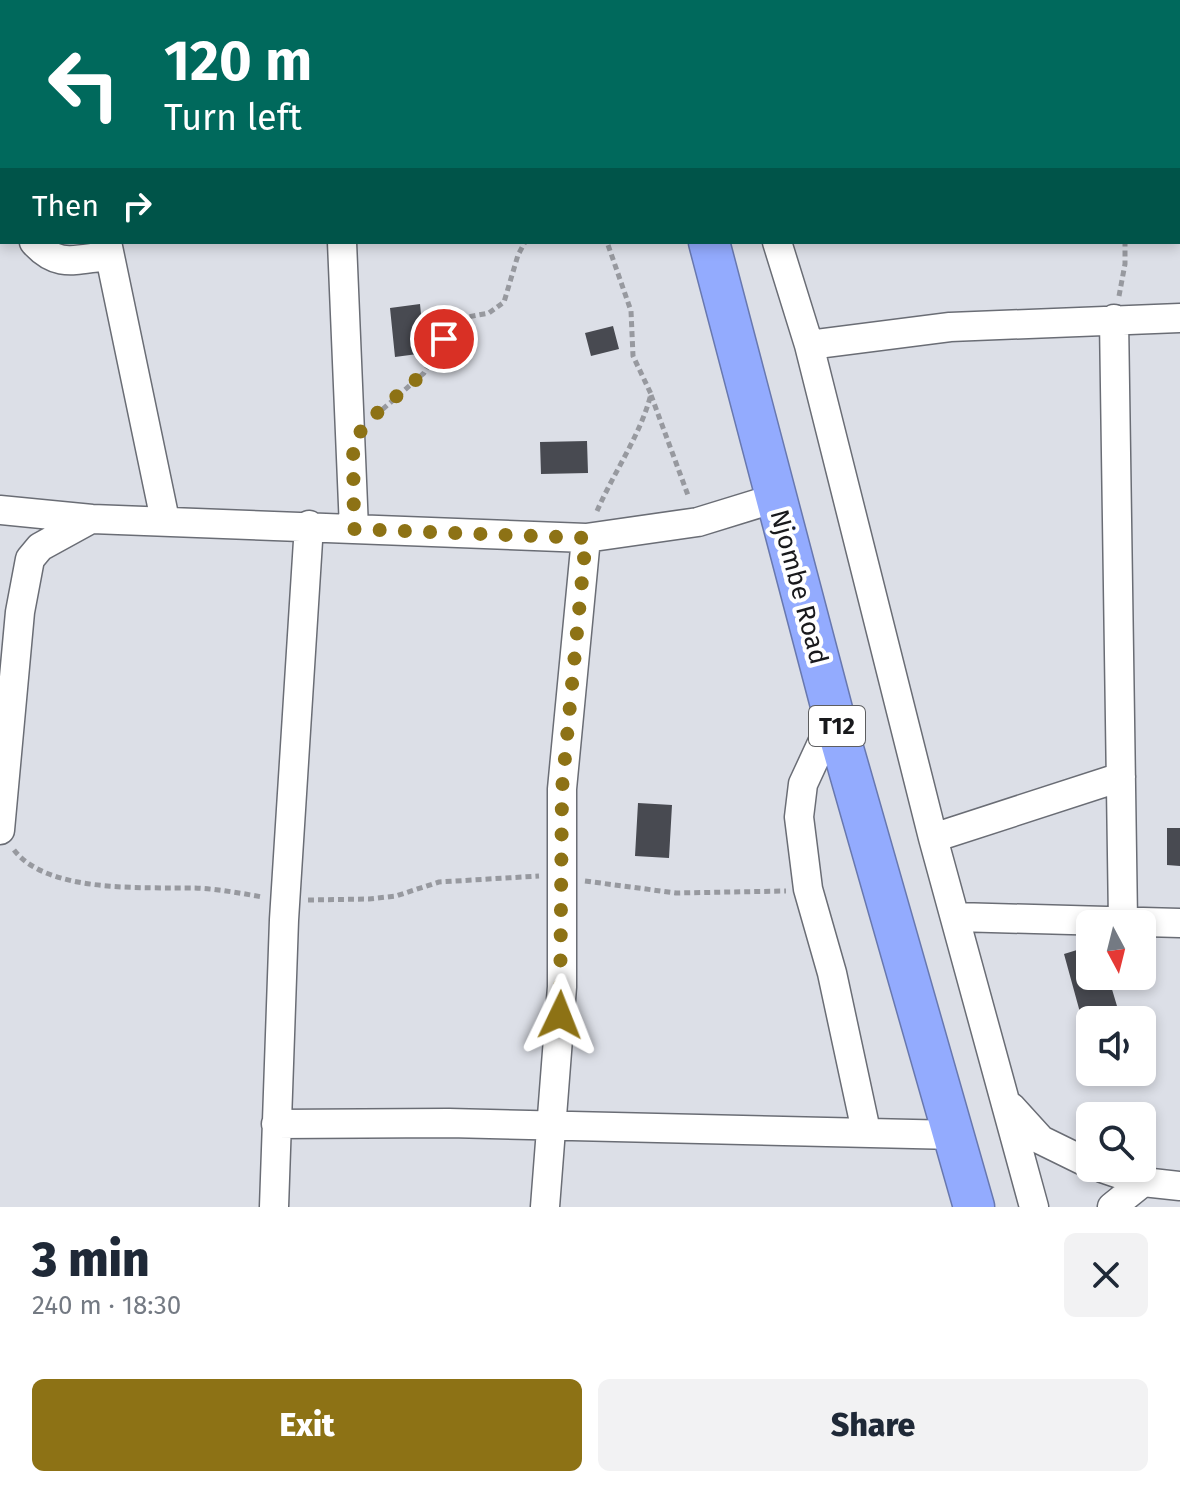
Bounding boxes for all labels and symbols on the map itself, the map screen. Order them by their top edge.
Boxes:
pin [410,305,478,373]
street label: Njombe Road [763,506,835,668]
road number: T12 [809,706,865,746]
north arrow [1076,910,1156,990]
position arrow [518,973,602,1057]

